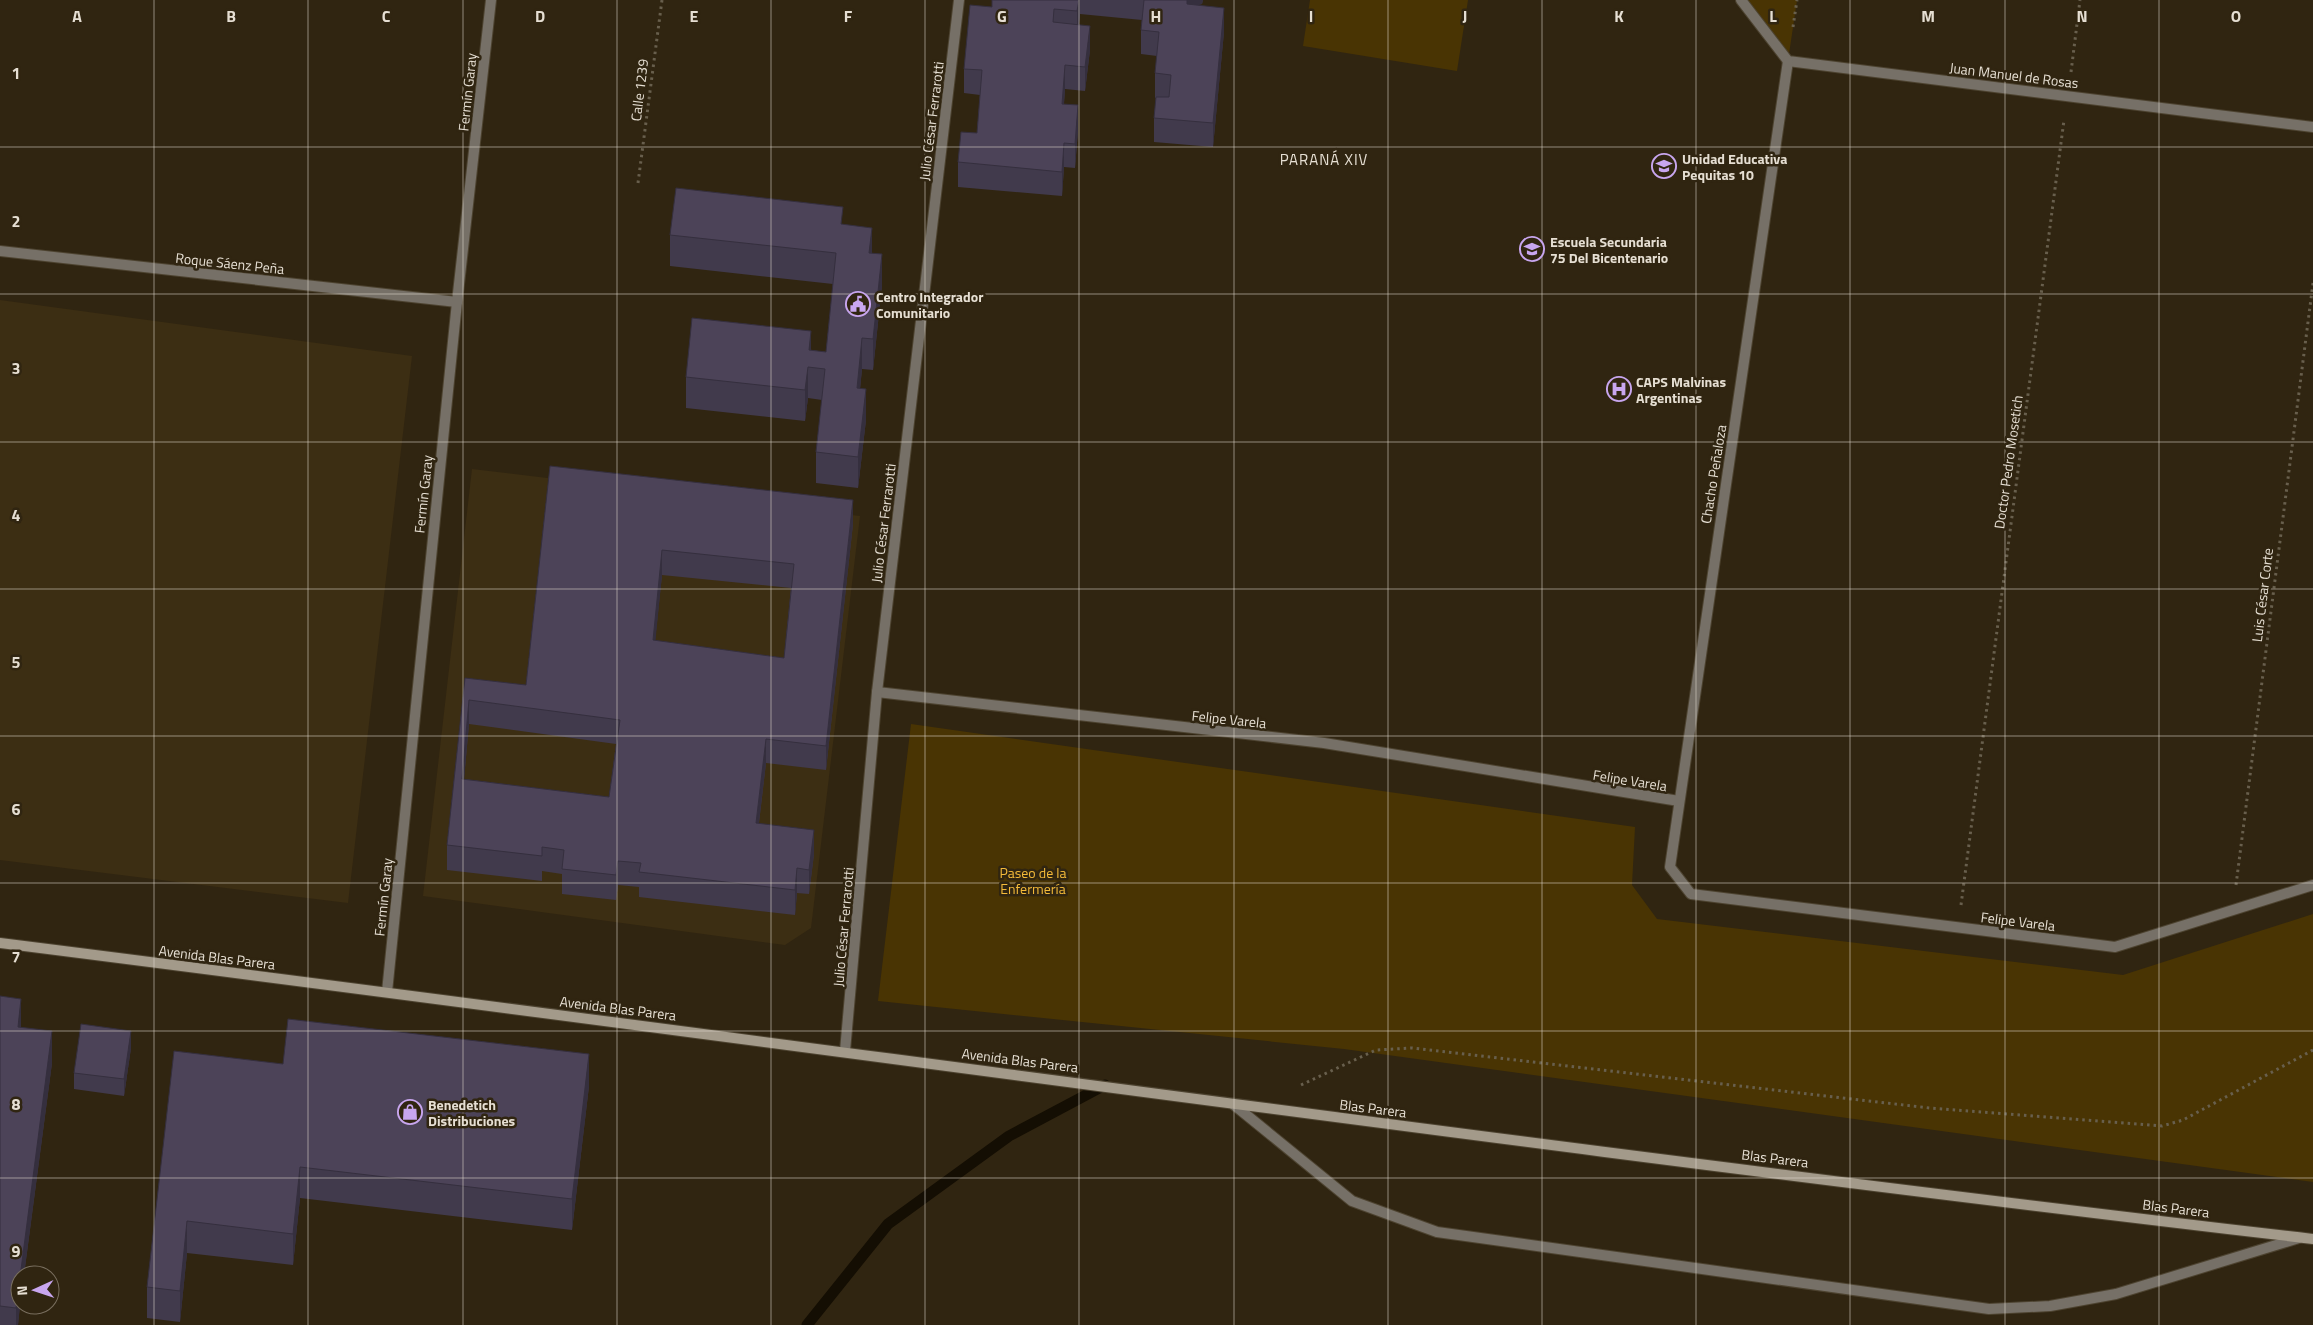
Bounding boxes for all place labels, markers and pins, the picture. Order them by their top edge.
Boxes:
place label: Unidad Educativa Pequitas 10 [1682,148,1787,185]
school or university icon: Unidad Educativa Pequitas 10 [1651,153,1677,179]
place label: Escuela Secundaria 75 Del Bicentenario [1550,231,1668,268]
school or university icon: Escuela Secundaria 75 Del Bicentenario [1519,236,1545,262]
place label: Centro Integrador Comunitario [876,286,983,323]
public building icon: Centro Integrador Comunitario [845,291,871,317]
place label: CAPS Malvinas Argentinas [1636,371,1726,408]
hospital icon: CAPS Malvinas Argentinas [1606,376,1632,402]
place label: Benedetich Distribuciones [428,1094,516,1131]
shop icon: Benedetich Distribuciones [397,1099,423,1125]

